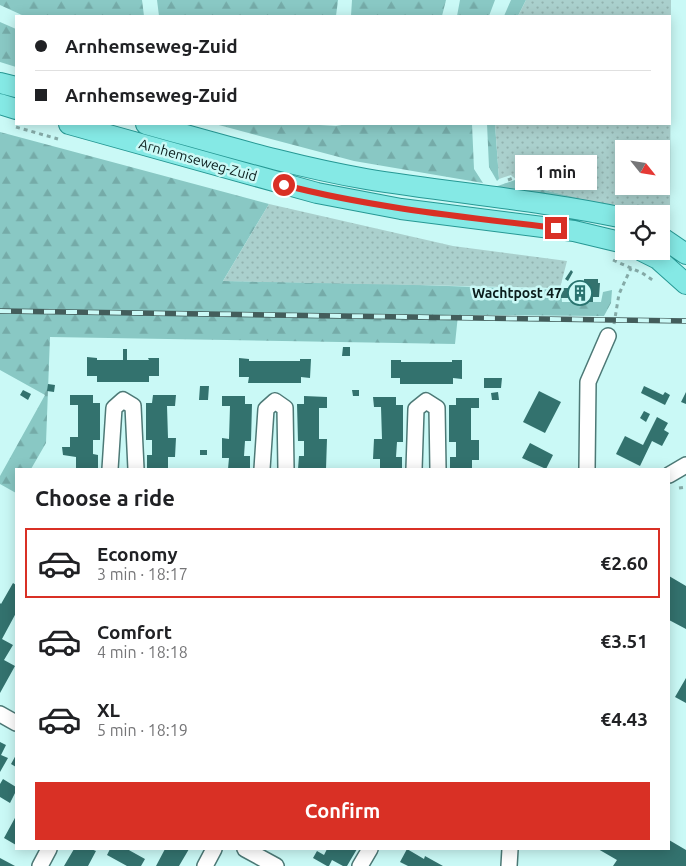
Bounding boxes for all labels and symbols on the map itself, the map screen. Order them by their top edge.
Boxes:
street label: Arnhemseweg-Zuid [137,135,259,185]
north arrow [615,140,670,195]
callout: 1 min [515,156,597,190]
route start [273,174,295,196]
route end [545,217,567,239]
building icon: Wachtpost 47 [567,280,593,306]
place label: Wachtpost 47 [472,285,562,301]

